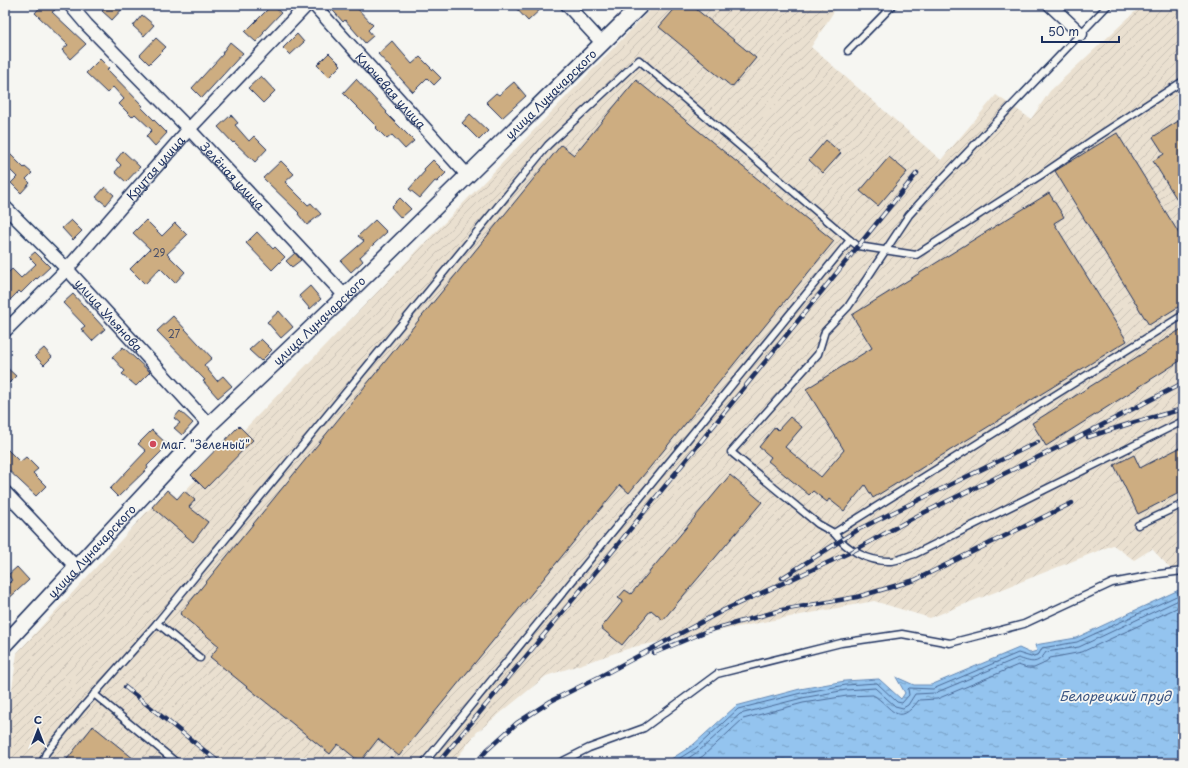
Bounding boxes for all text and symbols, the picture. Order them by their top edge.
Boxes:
scale bar [1042,18,1119,44]
text: 50 m [1048,22,1079,40]
street label: улица Луначарского [501,45,601,143]
street label: Ключевая улица [352,48,431,133]
street label: Крутая улица [122,131,189,204]
street label: Зелёная улица [196,138,269,214]
house number: 29 [153,245,166,260]
street label: улица Луначарского [269,272,370,369]
street label: улица Ульянова [71,274,147,356]
house number: 27 [168,326,181,341]
place label: маг. "Зеленый" [161,435,250,453]
marker: маг. "Зеленый" [148,439,158,449]
street label: улица Луначарского [43,500,140,602]
water label: Белорецкий пруд [1059,686,1172,705]
north arrow [18,710,58,750]
text: С [34,711,42,728]

